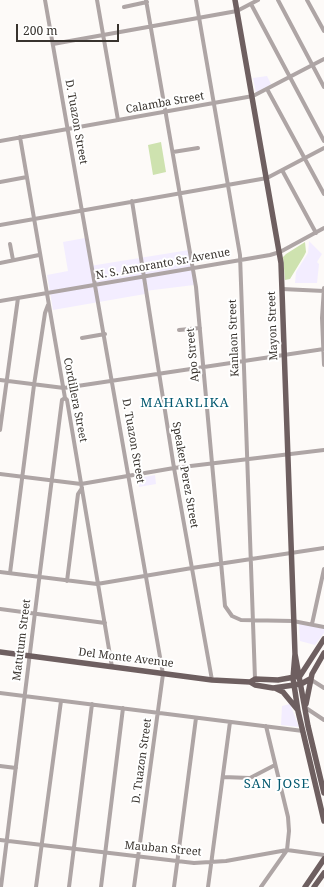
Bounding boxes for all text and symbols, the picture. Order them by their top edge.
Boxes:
scale bar [18,16,121,42]
text: 200 m [23,22,58,39]
street label: D. Tuazon Street [62,79,90,165]
street label: Calamba Street [125,90,205,116]
street label: N. S. Amoranto Sr. Avenue [95,246,231,282]
street label: Mayon Street [265,291,281,361]
street label: Kanlaon Street [226,299,242,377]
street label: Apo Street [184,327,202,383]
street label: Cordillera Street [60,357,90,443]
district label: MAHARLIKA [140,395,230,411]
street label: D. Tuazon Street [119,398,147,484]
street label: Speaker Perez Street [169,421,201,529]
street label: Matutum Street [10,598,34,682]
street label: Del Monte Avenue [78,646,174,670]
street label: D. Tuazon Street [129,718,155,804]
district label: SAN JOSE [244,776,310,792]
street label: Mauban Street [124,839,202,859]

